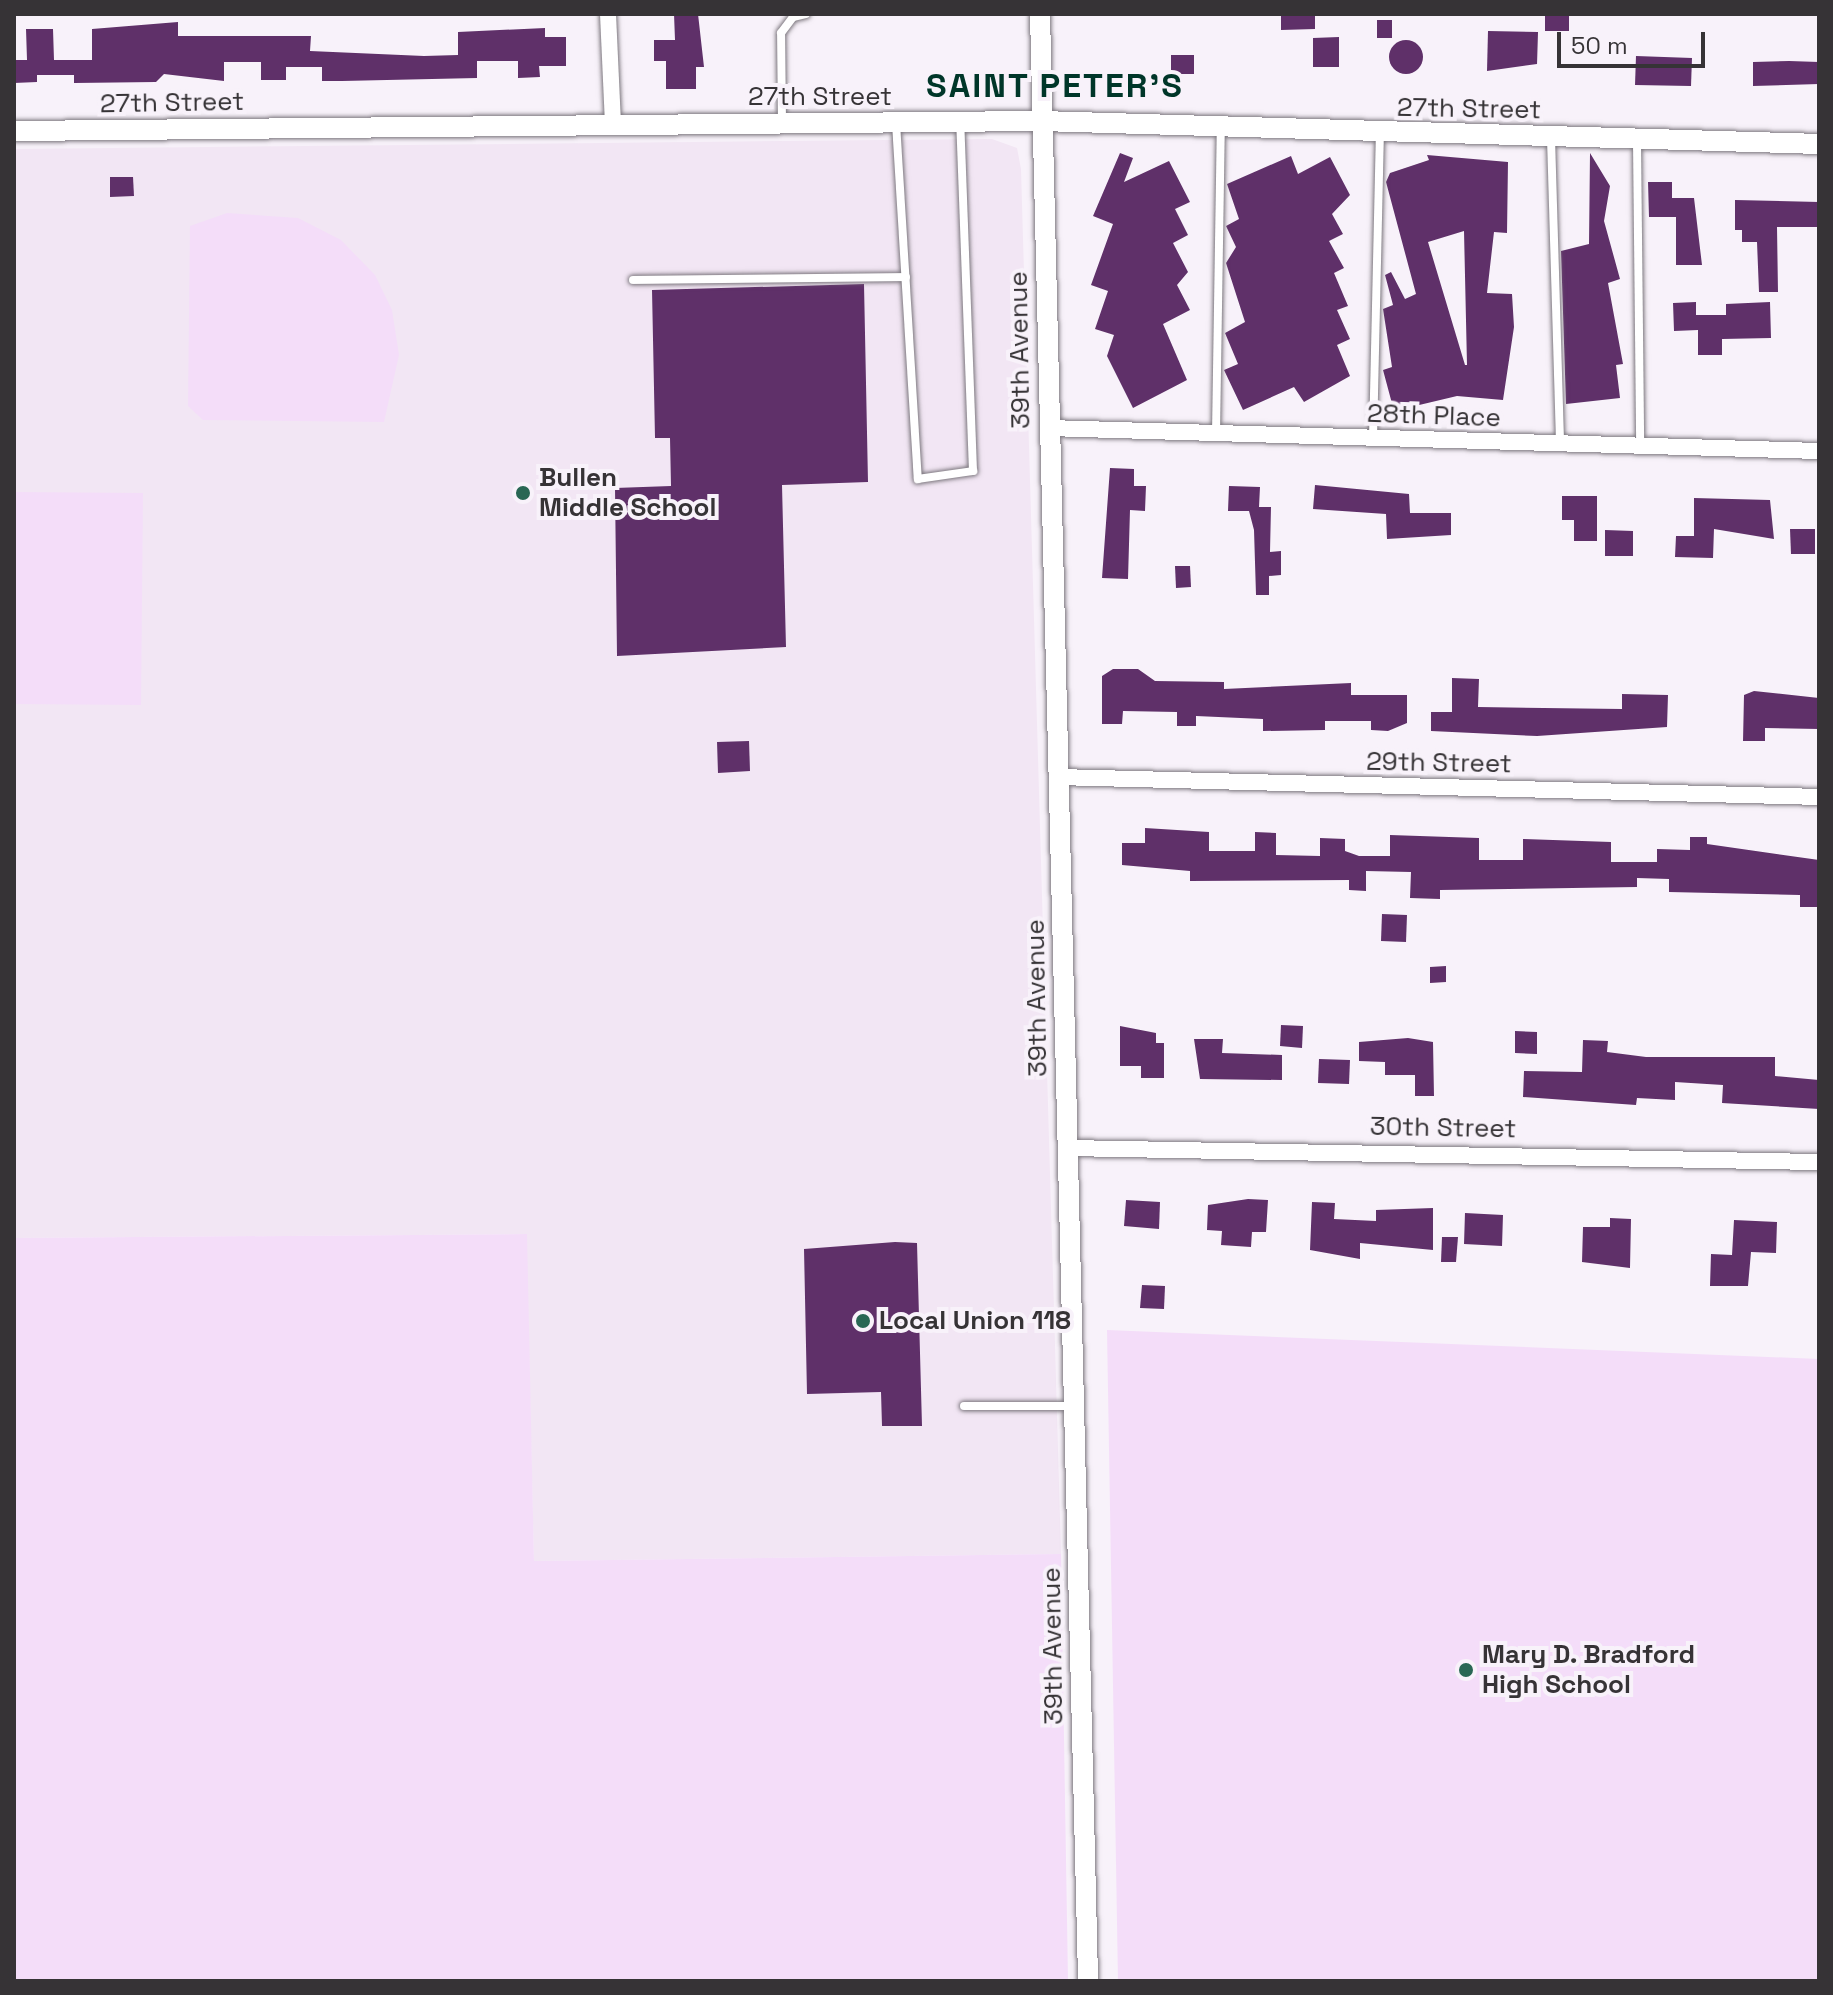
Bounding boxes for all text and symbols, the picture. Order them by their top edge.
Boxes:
scale bar [1561,16,1709,66]
text: 50 m [1571,30,1628,61]
district label: SAINT PETER'S [926,66,1184,106]
street label: 27th Street [748,81,892,113]
street label: 27th Street [100,86,244,120]
street label: 27th Street [1397,92,1541,126]
street label: 39th Avenue [1003,271,1037,429]
street label: 28th Place [1367,398,1501,434]
place label: Bullen Middle School [539,462,716,524]
marker: Bullen Middle School [514,484,532,502]
street label: 29th Street [1366,746,1512,780]
street label: 39th Avenue [1020,919,1054,1077]
street label: 30th Street [1370,1111,1516,1145]
place label: Local Union 118 [879,1305,1071,1337]
marker: Local Union 118 [854,1312,872,1330]
street label: 39th Avenue [1036,1567,1070,1725]
place label: Mary D. Bradford High School [1482,1639,1696,1700]
marker: Mary D. Bradford High School [1457,1661,1475,1679]

